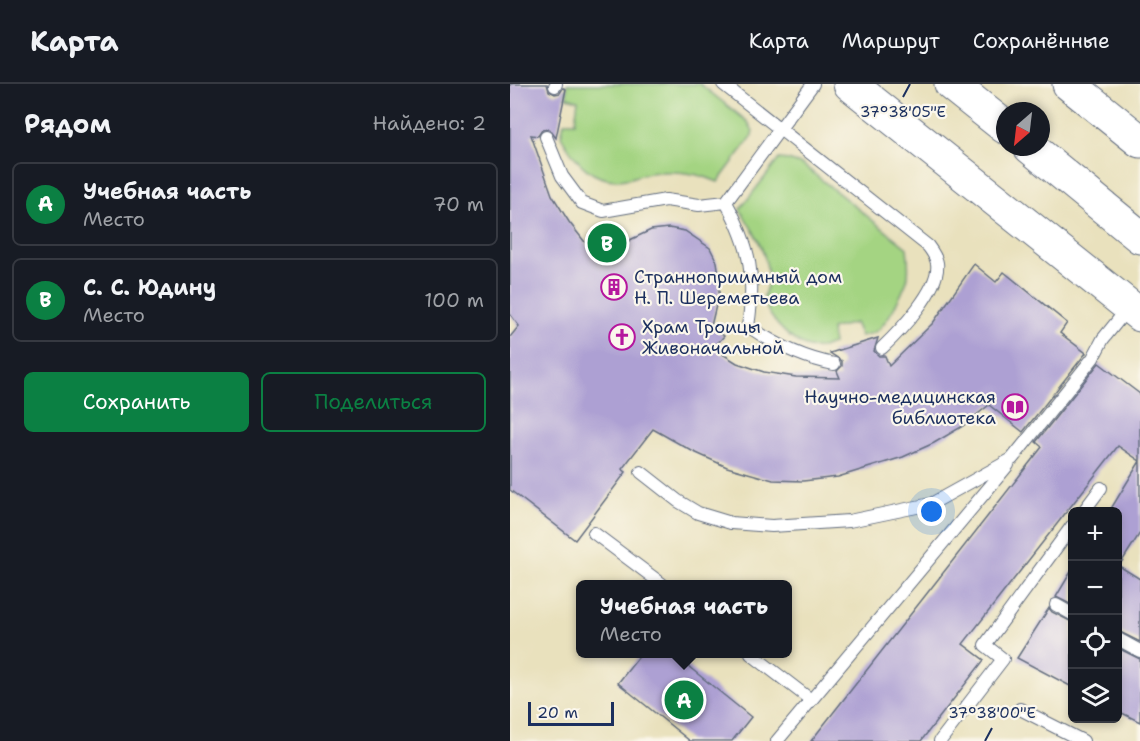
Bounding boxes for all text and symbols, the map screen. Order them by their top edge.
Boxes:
text: Карта [30,22,119,60]
text: Карта [749,27,809,55]
text: Маршрут [842,27,940,55]
text: Сохранённые [973,27,1110,55]
text: 37°38'05"E [860,102,946,122]
north arrow [996,102,1050,156]
text: Рядом [24,106,111,141]
text: Найдено: 2 [373,110,486,136]
text: Учебная часть [83,177,251,206]
text: A [38,191,53,217]
text: 70 m [432,191,484,217]
text: Место [83,206,145,232]
pin: B [588,220,626,266]
place label: Странноприимный дом Н. П. Шереметьева [634,265,842,310]
building icon: Странноприимный дом Н. П. Шереметьева [599,272,629,302]
text: С. С. Юдину [83,273,216,302]
text: B [39,287,52,313]
text: 100 m [424,287,484,313]
text: Место [83,302,145,328]
place label: Храм Троицы Живоначальной [642,315,784,360]
church icon: Храм Троицы Живоначальной [607,322,637,352]
button: Сохранить [24,372,249,432]
button: Поделиться [261,372,486,432]
place label: Научно-медицинская библиотека [804,385,996,430]
library icon: Научно-медицинская библиотека [1000,392,1030,422]
your location [917,497,946,526]
map controls [1068,507,1122,723]
button: + [1068,507,1122,561]
button: − [1068,561,1122,615]
popup [576,580,792,658]
text: Учебная часть [600,592,768,621]
button: locate [1068,615,1122,669]
text: Место [600,621,662,647]
button: layers [1068,669,1122,723]
pin: A [664,678,704,722]
scale bar [528,699,614,726]
text: 20 m [537,702,578,723]
text: 37°38'00"E [948,703,1036,723]

